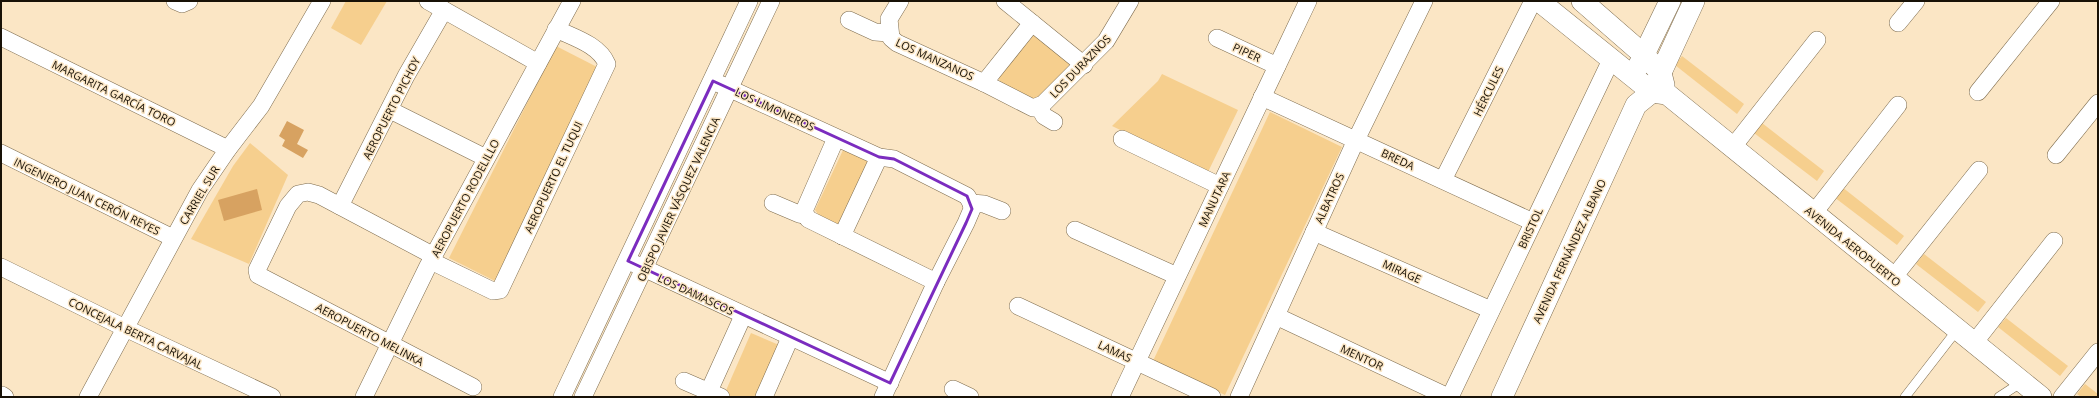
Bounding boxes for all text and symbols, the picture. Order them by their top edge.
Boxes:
street label: LOS DURAZNOS [1046,31,1114,101]
street label: LOS MANZANOS [894,34,976,84]
street label: PIPER [1231,39,1264,65]
street label: AEROPUERTO PICHOY [359,54,424,162]
street label: MARGARITA GARCÍA TORO [50,56,178,130]
street label: HÉRCULES [1469,64,1507,118]
street label: LOS LIMONEROS [733,84,817,134]
street label: OBISPO JAVIER VÁSQUEZ VALENCIA [633,114,723,284]
street label: AEROPUERTO EL TUQUI [520,119,586,235]
street label: AEROPUERTO RODELILLO [427,136,503,260]
street label: BREDA [1379,145,1417,173]
street label: INGENIERO JUAN CERÓN REYES [11,154,163,238]
street label: CARRIEL SUR [176,163,223,227]
street label: MANUTARA [1195,169,1233,229]
street label: ALBATROS [1311,170,1347,226]
street label: AVENIDA FERNÁNDEZ ALBANO [1529,176,1609,326]
street label: AVENIDA AEROPUERTO [1802,203,1904,289]
street label: BRISTOL [1514,205,1546,251]
street label: MIRAGE [1380,256,1424,286]
street label: LOS DAMASCOS [655,270,737,318]
street label: CONCEJALA BERTA CARVAJAL [66,294,206,372]
street label: AEROPUERTO MELINKA [313,299,427,369]
street label: LAMAS [1096,337,1134,365]
street label: MENTOR [1338,341,1386,374]

